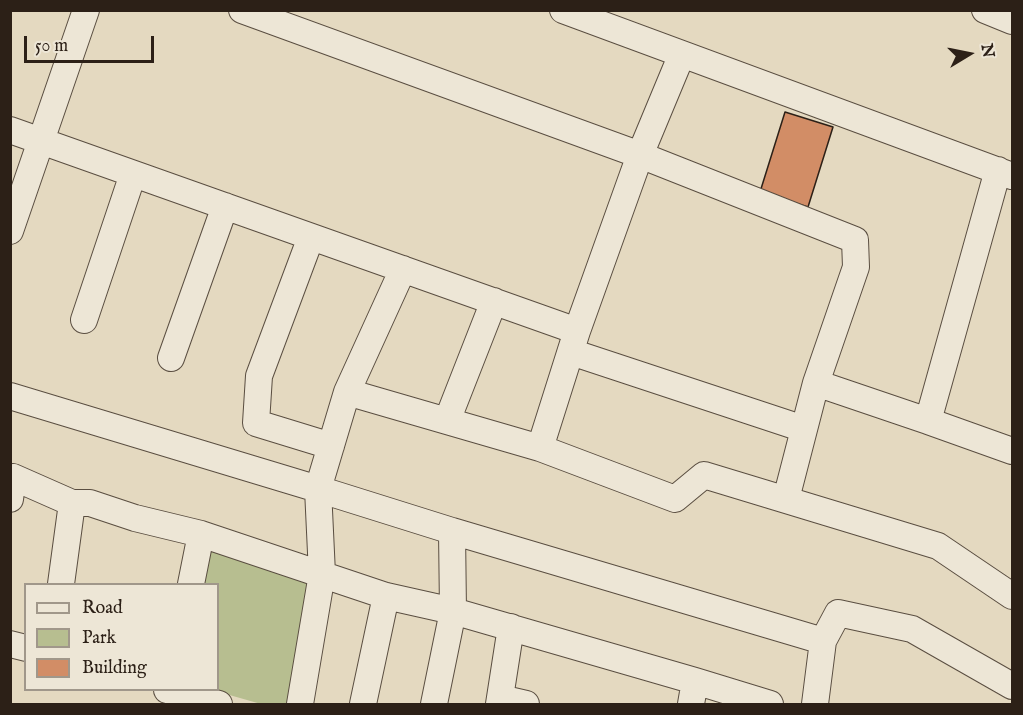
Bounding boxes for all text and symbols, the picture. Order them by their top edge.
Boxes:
scale bar [27,24,158,62]
north arrow [939,24,999,84]
text: 50 m [35,35,68,58]
text: N [976,42,998,59]
legend [24,583,219,691]
text: Road [82,597,123,620]
text: Park [82,627,116,650]
text: Building [82,657,147,680]

